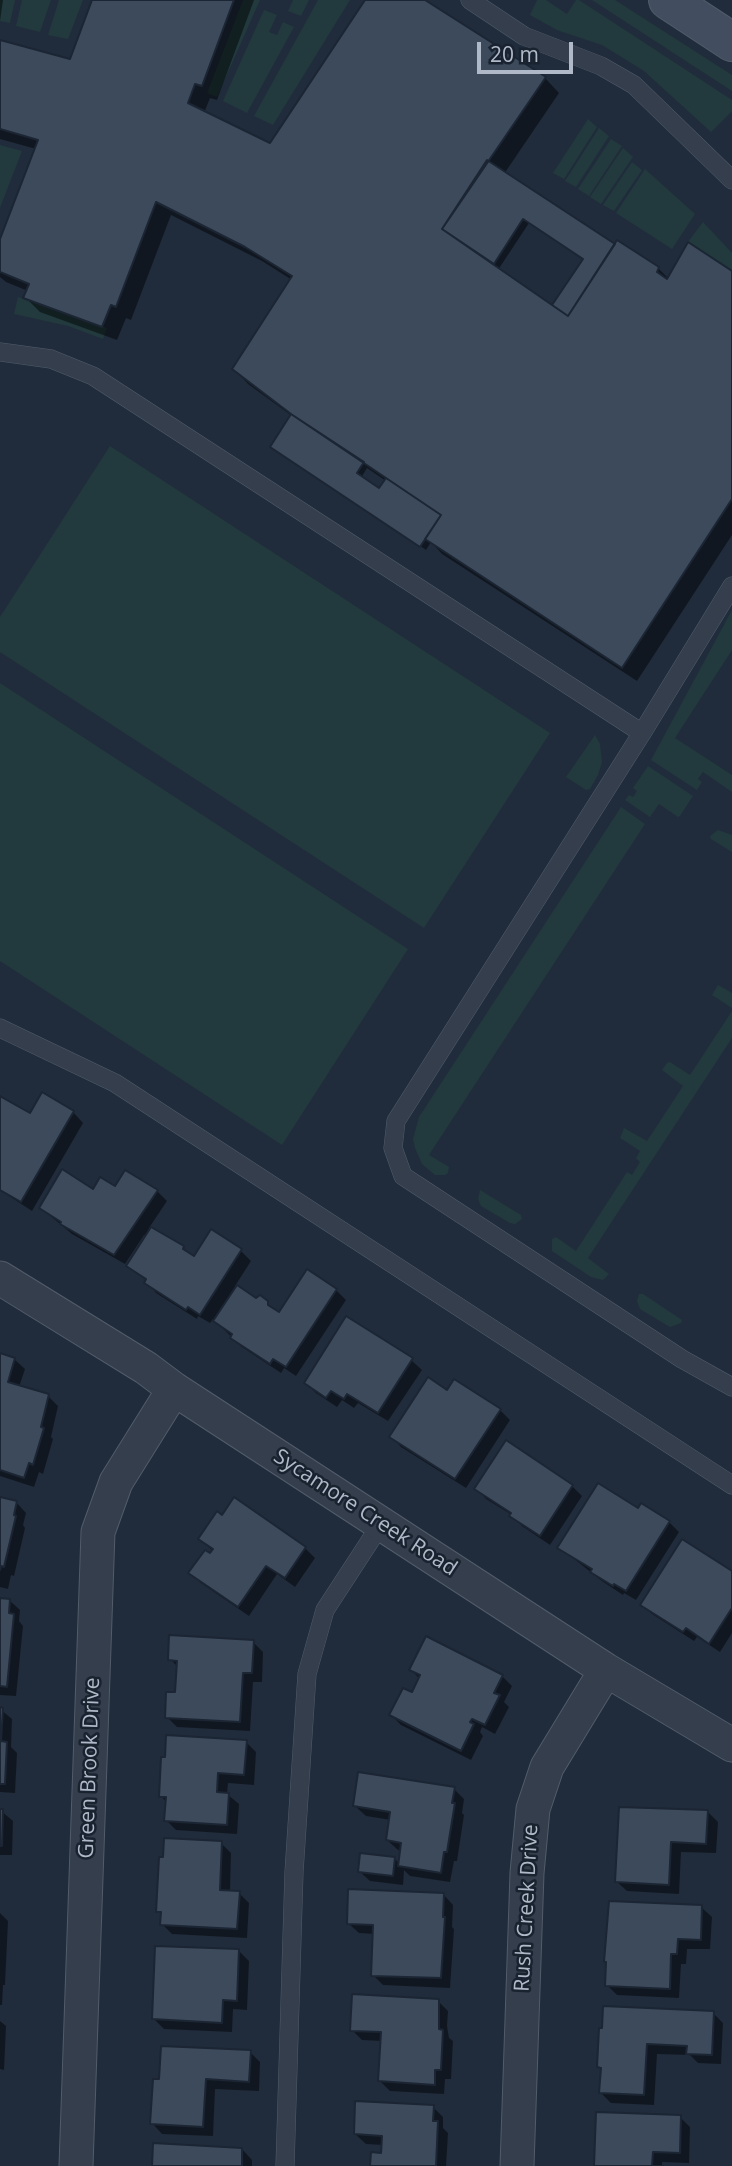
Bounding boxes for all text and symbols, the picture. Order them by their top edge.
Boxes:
scale bar [480,28,576,72]
text: 20 m [490,40,539,68]
street label: Sycamore Creek Road [269,1444,461,1582]
street label: Green Brook Drive [74,1677,106,1859]
street label: Rush Creek Drive [510,1824,544,1992]

